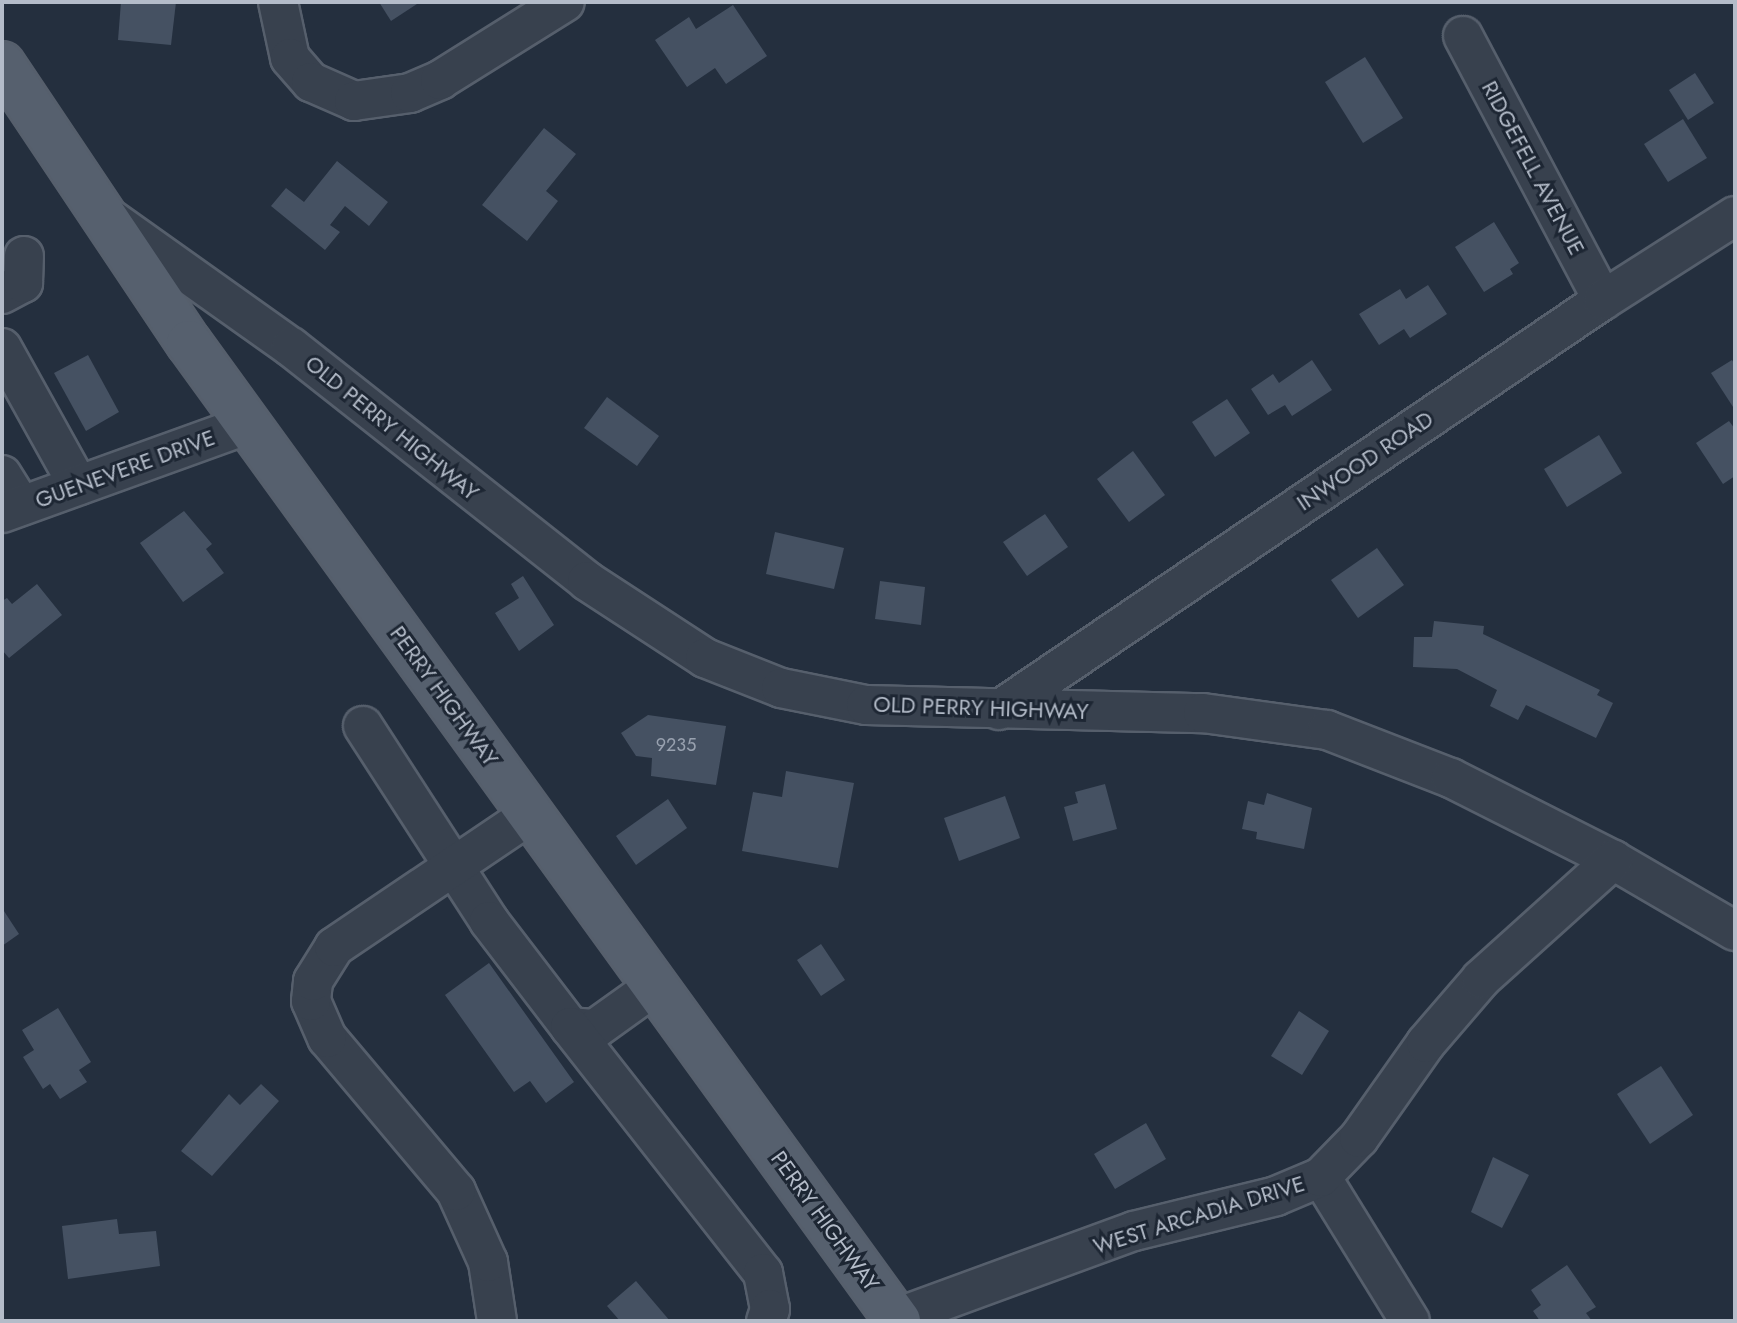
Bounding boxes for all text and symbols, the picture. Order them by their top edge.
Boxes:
street label: RIDGEFELL AVENUE [1476,77,1590,259]
street label: OLD PERRY HIGHWAY [300,350,484,506]
street label: INWOOD ROAD [1292,406,1438,516]
street label: GUENEVERE DRIVE [32,424,218,514]
street label: PERRY HIGHWAY [384,621,504,771]
street label: OLD PERRY HIGHWAY [873,691,1089,725]
house number: 9235 [656,734,696,756]
street label: PERRY HIGHWAY [765,1146,885,1296]
street label: WEST ARCADIA DRIVE [1090,1170,1308,1260]

